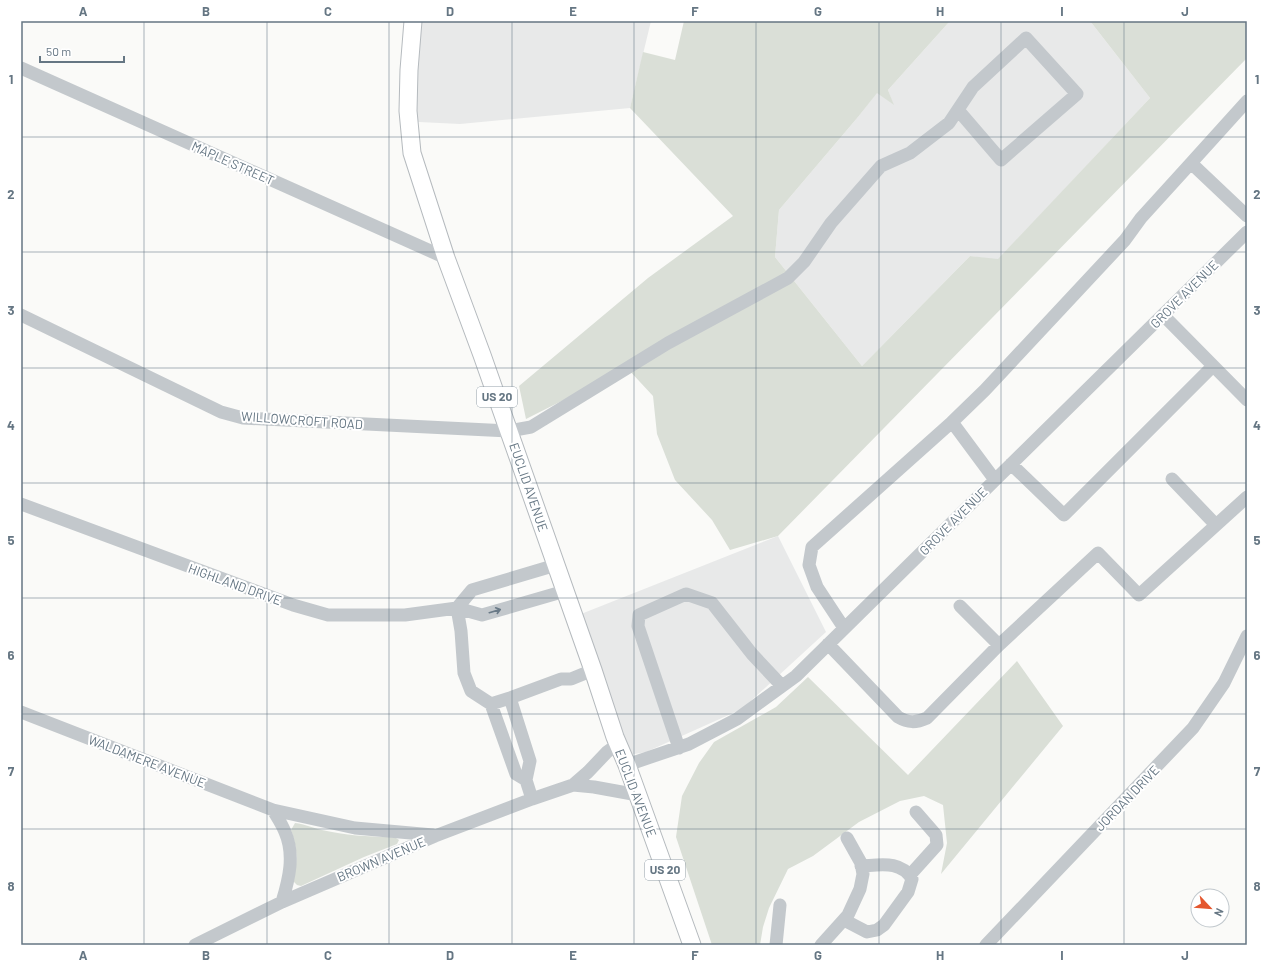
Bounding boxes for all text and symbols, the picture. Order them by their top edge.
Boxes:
text: A [79,3,88,19]
text: B [202,3,210,19]
text: C [324,3,332,19]
text: D [446,3,454,19]
text: E [569,3,577,19]
text: F [691,3,699,19]
text: G [814,3,822,19]
text: H [936,3,944,19]
text: I [1060,3,1064,19]
text: J [1181,3,1189,19]
scale bar [40,38,124,64]
text: 50 m [46,44,71,58]
text: 1 [9,71,13,87]
text: 1 [1255,71,1259,87]
street label: MAPLE STREET [189,138,277,188]
text: 2 [7,186,15,202]
text: 2 [1253,186,1261,202]
street label: GROVE AVENUE [1147,257,1221,331]
text: 3 [7,302,15,318]
text: 3 [1253,302,1261,318]
road number: US 20 [477,387,517,407]
street label: WILLOWCROFT ROAD [241,408,363,432]
text: 4 [7,417,15,433]
text: 4 [1253,417,1261,433]
street label: EUCLID AVENUE [506,440,552,534]
street label: GROVE AVENUE [916,484,990,558]
text: 5 [7,532,15,548]
text: 5 [1253,532,1261,548]
street label: HIGHLAND DRIVE [186,560,284,608]
one-way arrow [488,607,501,614]
text: 6 [8,647,15,663]
text: 6 [1254,647,1261,663]
street label: WALDAMERE AVENUE [86,731,208,791]
street label: EUCLID AVENUE [612,747,660,839]
street label: JORDAN DRIVE [1092,762,1162,834]
text: 7 [8,763,15,779]
text: 7 [1254,763,1261,779]
street label: BROWN AVENUE [334,833,428,885]
road number: US 20 [645,860,685,880]
text: 8 [7,878,15,894]
text: 8 [1253,878,1261,894]
north arrow [1190,888,1230,928]
text: N [1212,906,1227,919]
text: A [79,947,88,963]
text: B [202,947,210,963]
text: C [324,947,332,963]
text: D [446,947,454,963]
text: E [569,947,577,963]
text: F [691,947,699,963]
text: G [814,947,822,963]
text: H [936,947,944,963]
text: I [1060,947,1064,963]
text: J [1181,947,1189,963]

